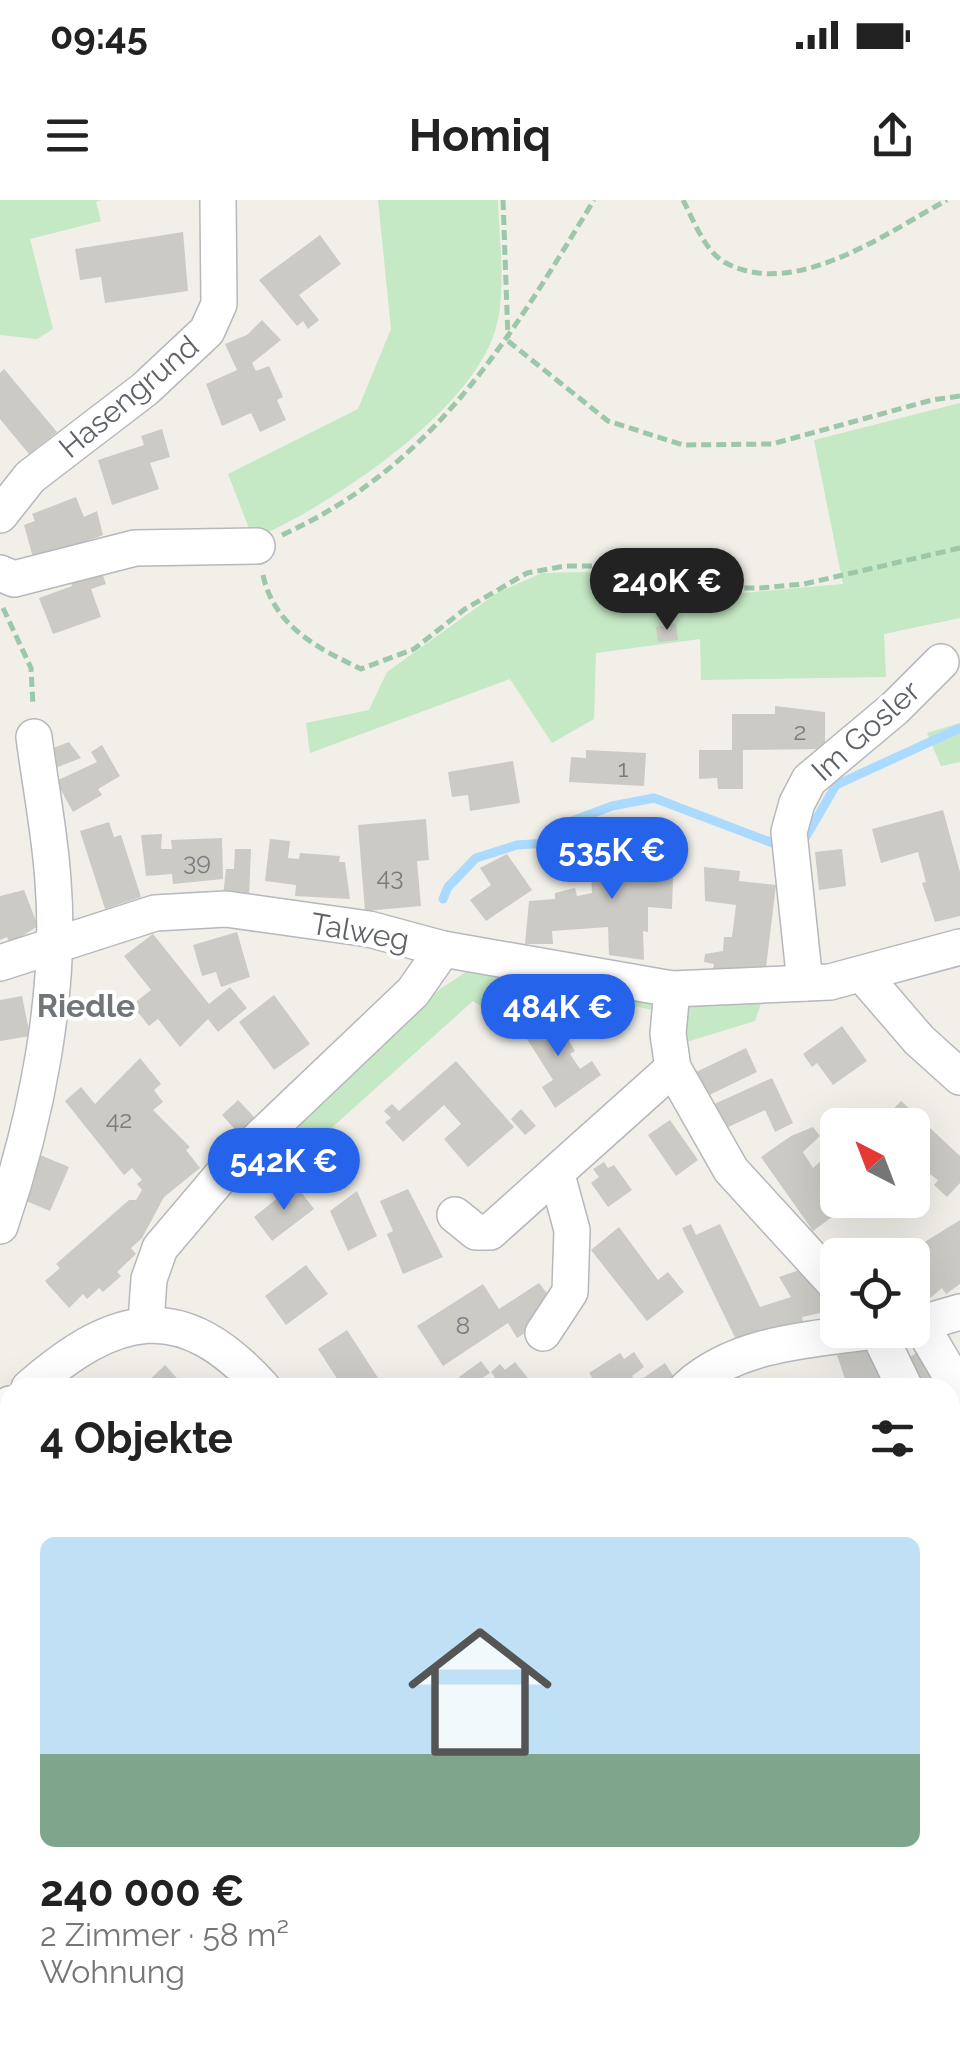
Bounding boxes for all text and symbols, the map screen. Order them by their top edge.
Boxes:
text: 09:45 [50,13,148,58]
icon: menu [40,108,95,163]
icon: share [865,108,920,163]
text: Homiq [409,109,551,162]
street label: Hasengrund [52,328,205,465]
pin: 240K € [586,548,748,633]
text: 240K € [612,562,722,599]
street label: Im Gosler [805,673,927,788]
house number: 2 [793,716,807,746]
house number: 1 [618,753,629,783]
pin: 535K € [531,817,693,902]
text: 535K € [558,831,666,868]
house number: 39 [183,846,211,876]
house number: 43 [376,861,404,891]
street label: Talweg [308,906,412,957]
pin: 484K € [477,974,639,1059]
district label: Riedle [37,987,135,1024]
text: 484K € [503,988,613,1025]
house number: 42 [106,1104,132,1134]
north arrow [820,1108,930,1218]
map controls [820,1108,930,1348]
pin: 542K € [203,1128,365,1213]
text: 542K € [230,1142,338,1179]
button: locate [820,1238,930,1348]
house number: 8 [456,1310,470,1340]
icon: filters [865,1411,920,1466]
text: 4 Objekte [40,1414,233,1463]
icon: home [390,1602,570,1782]
text: 240 000 € [40,1867,245,1916]
text: 2 Zimmer · 58 m² [40,1916,289,1953]
text: Wohnung [40,1953,185,1990]

